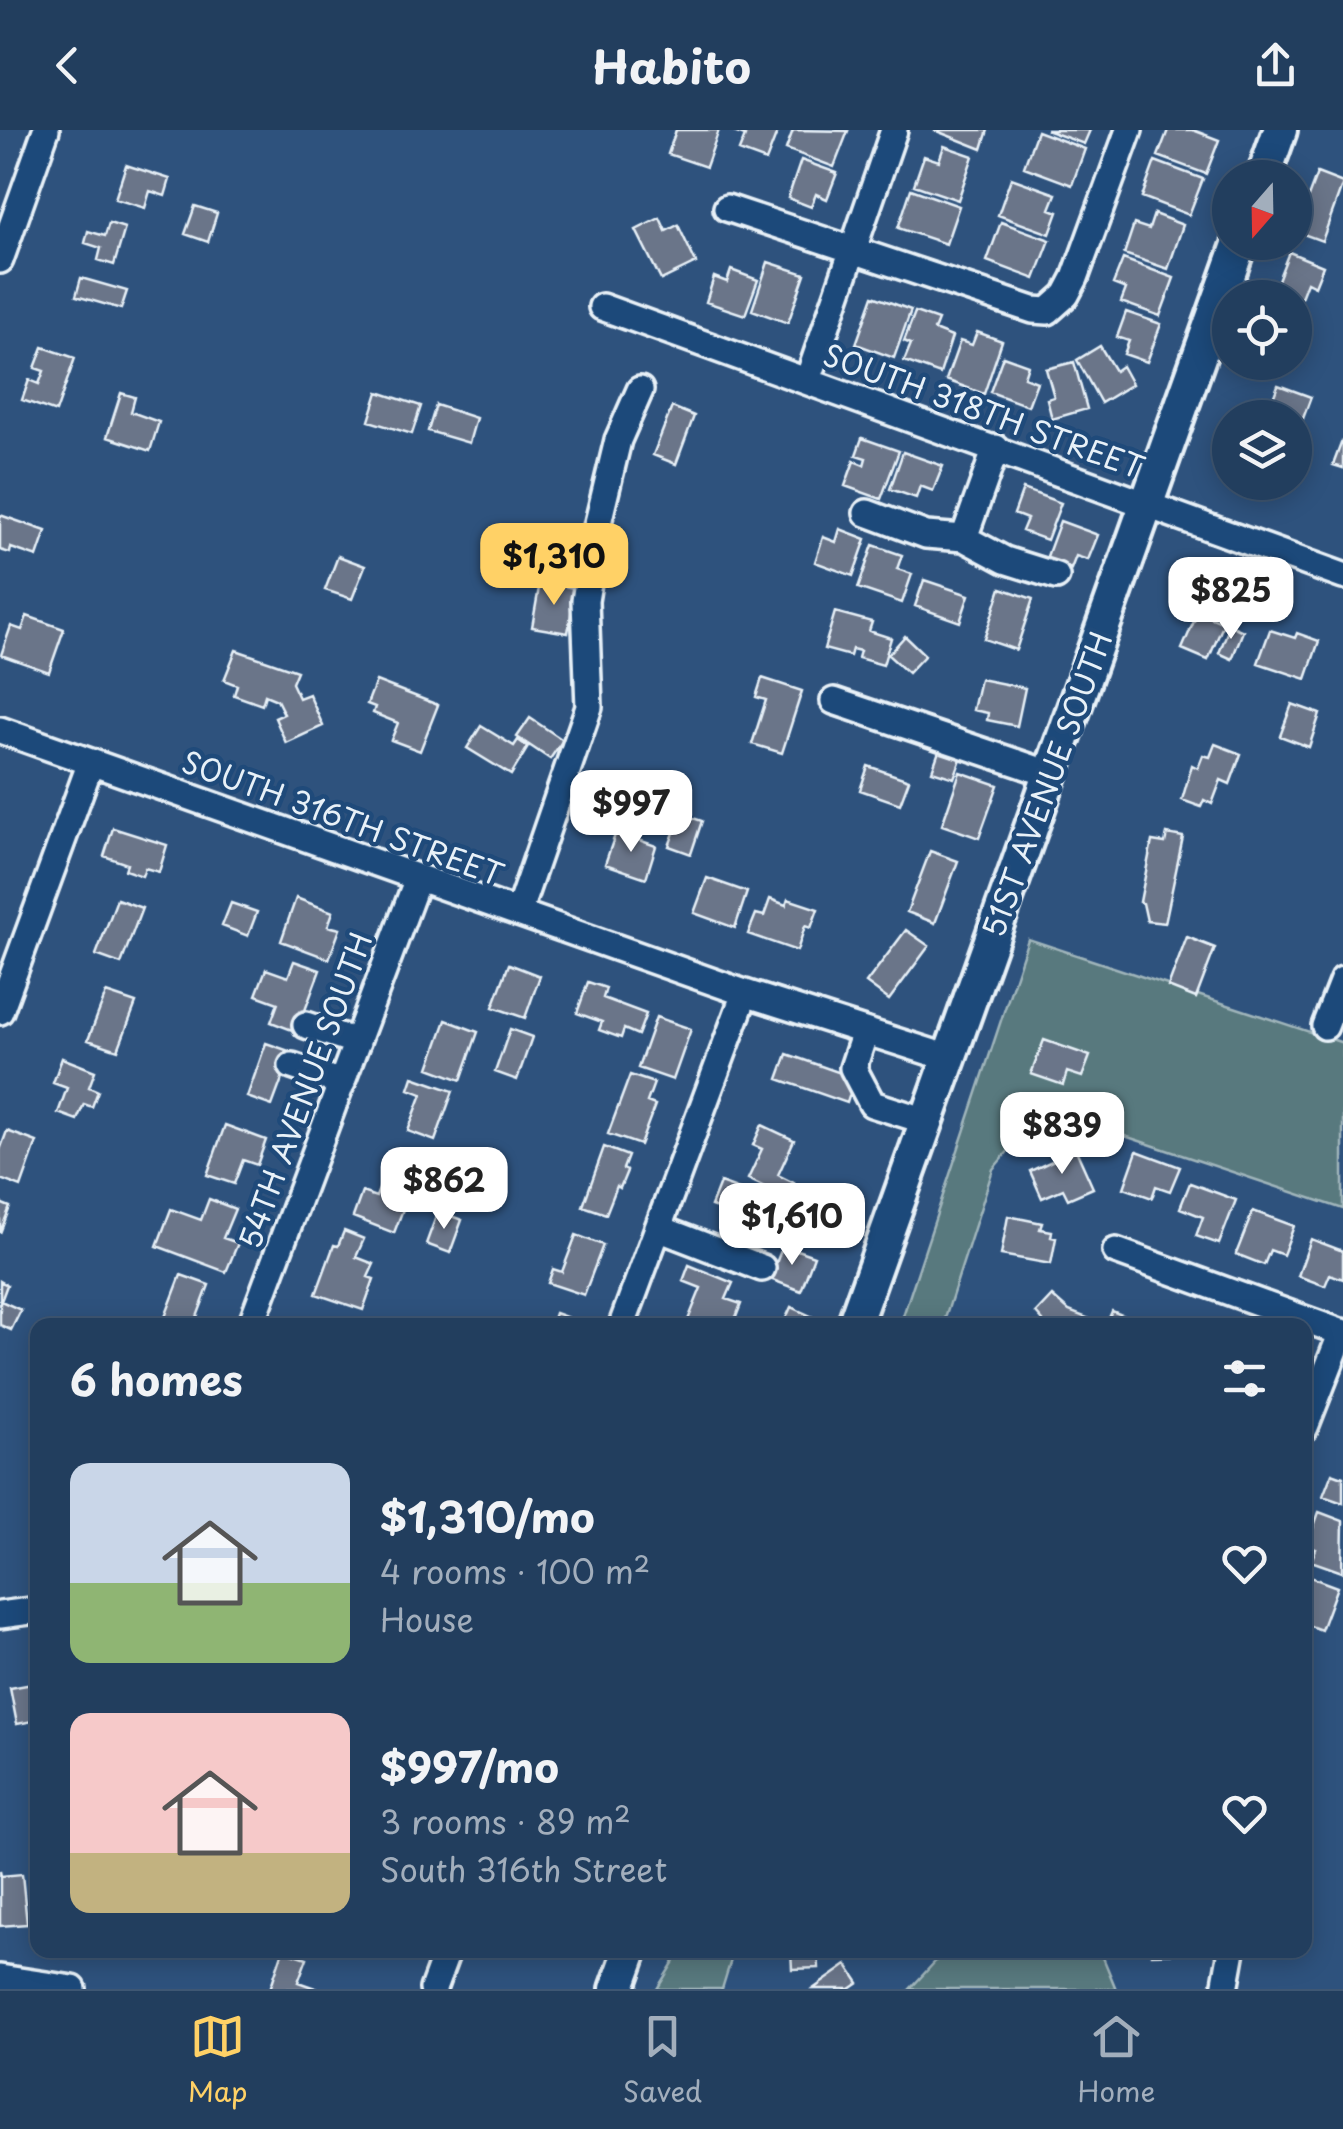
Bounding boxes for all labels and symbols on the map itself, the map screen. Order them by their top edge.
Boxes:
north arrow [1212,160,1312,260]
street label: SOUTH 318TH STREET [817,331,1151,489]
pin: $1,310 [473,523,635,608]
pin: $825 [1172,557,1290,642]
street label: 51ST AVENUE SOUTH [970,625,1122,943]
street label: SOUTH 316TH STREET [176,738,510,896]
pin: $997 [572,770,690,855]
street label: 54TH AVENUE SOUTH [226,926,382,1254]
pin: $839 [1003,1092,1121,1177]
pin: $862 [385,1147,503,1232]
pin: $1,610 [711,1183,873,1268]

